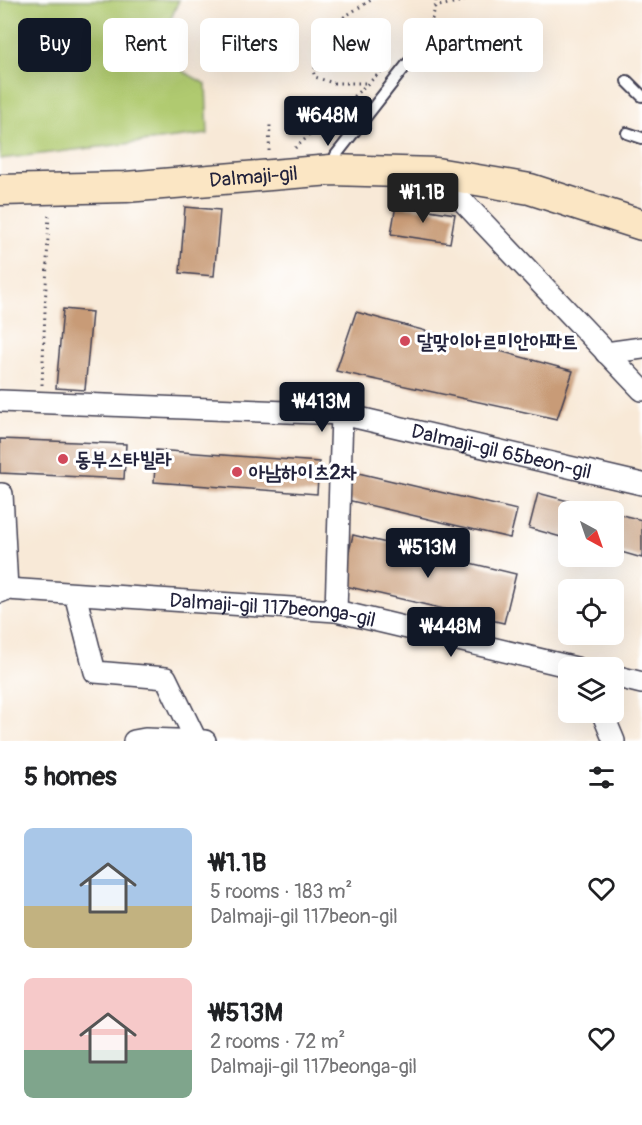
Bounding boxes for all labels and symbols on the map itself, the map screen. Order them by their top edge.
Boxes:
pin: ₩648M [286,96,370,147]
street label: Dalmaji-gil [208,160,299,193]
pin: ₩1.1B [381,173,465,224]
place label: 달맞이아르미안아파트 [417,329,578,354]
marker: 달맞이아르미안아파트 [398,334,412,348]
pin: ₩413M [280,382,364,433]
street label: Dalmaji-gil 65beon-gil [409,418,594,484]
place label: 동부스타빌라 [75,447,172,472]
marker: 동부스타빌라 [56,452,70,466]
place label: 아남하이츠2차 [249,460,357,485]
marker: 아남하이츠2차 [230,465,244,479]
north arrow [558,501,624,567]
pin: ₩513M [386,528,470,579]
street label: Dalmaji-gil 117beonga-gil [169,587,378,632]
pin: ₩448M [409,607,493,658]

